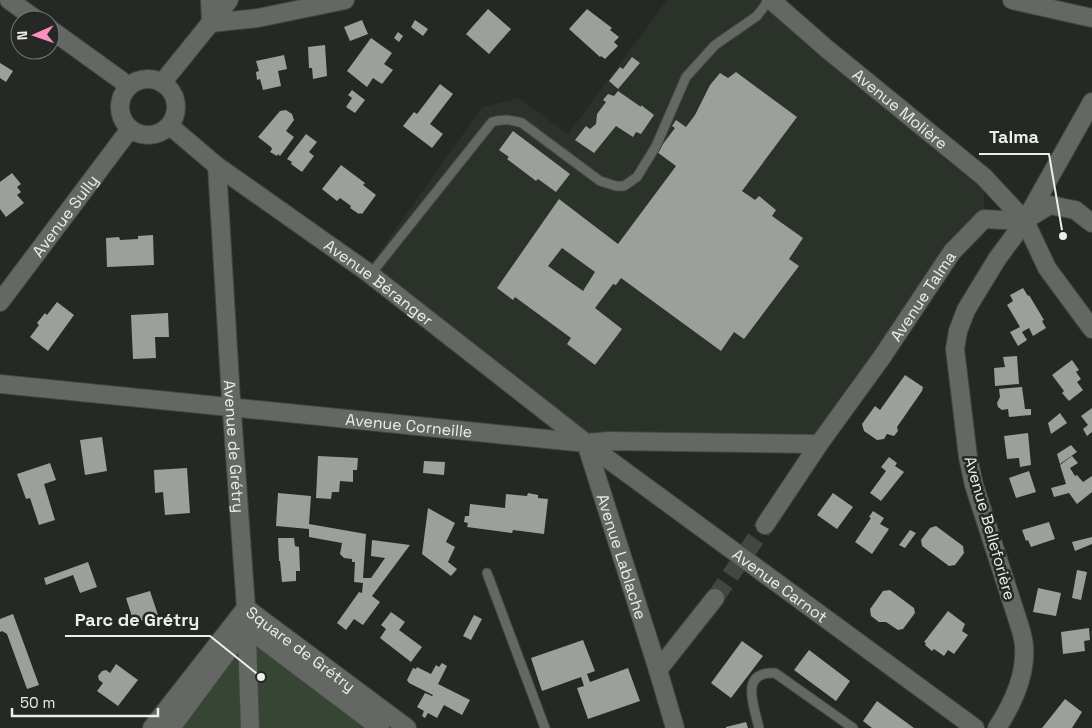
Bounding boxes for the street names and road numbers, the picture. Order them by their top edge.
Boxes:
street label: Avenue Molière [848,64,952,154]
street label: Avenue Sully [27,170,103,261]
street label: Avenue Béranger [320,234,438,330]
street label: Avenue Talma [885,247,960,345]
street label: Avenue de Grétry [219,379,250,514]
street label: Avenue Corneille [344,408,473,442]
street label: Avenue Belleforière [959,454,1021,602]
street label: Avenue Lablache [592,491,652,622]
street label: Avenue Carnot [728,543,832,627]
street label: Square de Grétry [242,601,360,697]

